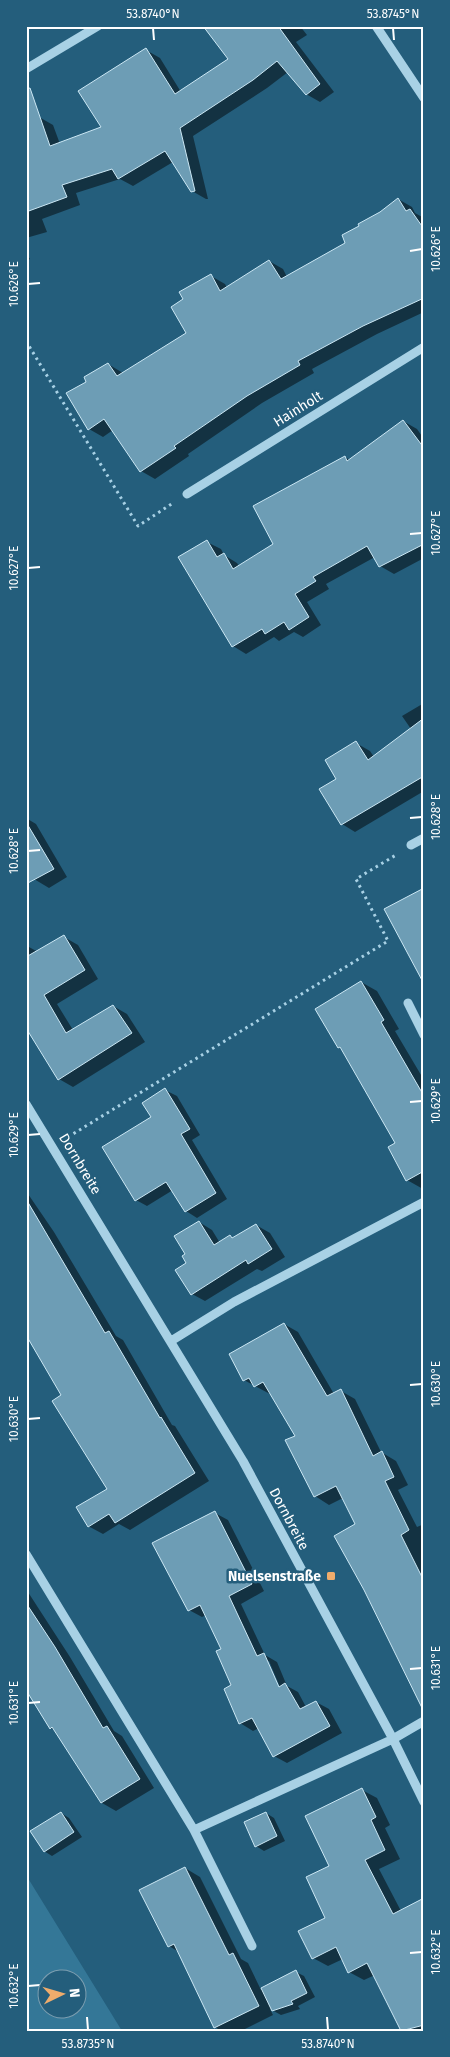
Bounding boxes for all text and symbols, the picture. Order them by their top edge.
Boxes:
text: 53.8740°N [126,7,180,21]
text: 53.8745°N [367,7,419,21]
text: 10.626°E [429,226,443,272]
text: 10.626°E [7,261,21,307]
street label: Hainholt [270,387,327,431]
text: 10.627°E [429,511,443,555]
text: 10.627°E [7,546,21,590]
text: 10.628°E [429,794,443,840]
text: 10.628°E [7,828,21,874]
text: 10.629°E [429,1078,443,1124]
text: 10.629°E [7,1112,21,1158]
street label: Dornbreite [55,1130,105,1198]
text: 10.630°E [429,1361,443,1407]
text: 10.630°E [7,1396,21,1442]
street label: Dornbreite [265,1485,313,1553]
place label: Nuelsenstraße [228,1568,321,1585]
marker: Nuelsenstraße [325,1570,337,1582]
text: 10.631°E [429,1646,443,1690]
text: 10.631°E [7,1681,21,1725]
text: 10.632°E [429,1929,443,1975]
text: 10.632°E [7,1963,21,2009]
north arrow [38,1970,88,2020]
text: N [66,1988,83,1998]
text: 53.8735°N [62,2037,114,2051]
text: 53.8740°N [301,2037,355,2051]

